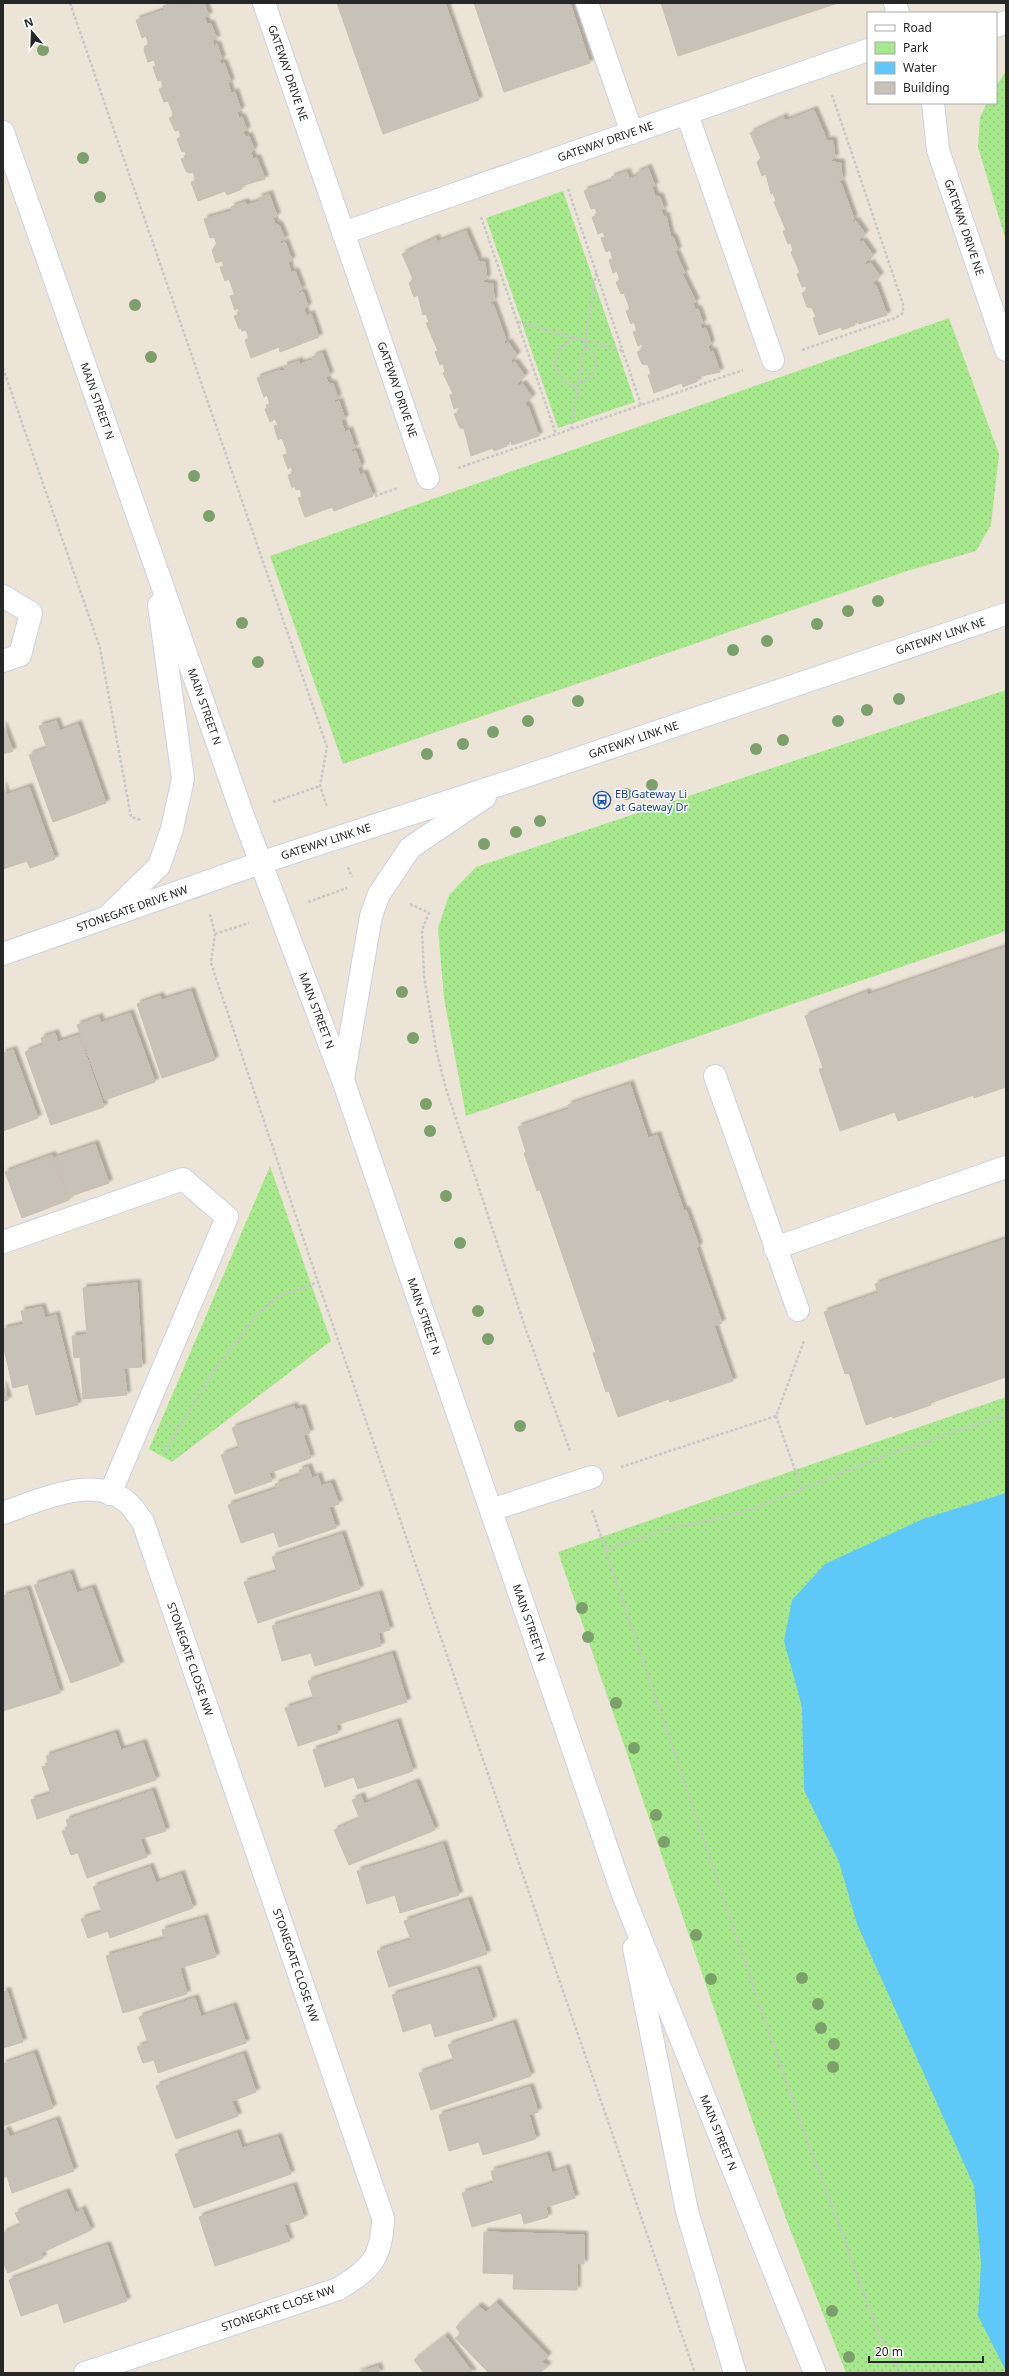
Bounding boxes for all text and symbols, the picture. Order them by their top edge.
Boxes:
north arrow [12,12,52,52]
legend [867,12,997,104]
text: N [22,14,35,31]
text: Road [903,19,932,36]
street label: GATEWAY DRIVE NE [265,23,312,123]
text: Park [903,39,929,56]
text: Water [903,59,937,76]
text: Building [903,79,950,96]
street label: GATEWAY DRIVE NE [555,117,655,165]
street label: GATEWAY DRIVE NE [942,177,988,277]
street label: GATEWAY DRIVE NE [374,339,421,439]
street label: MAIN STREET N [77,360,118,441]
street label: GATEWAY LINK NE [893,614,987,658]
street label: MAIN STREET N [185,666,226,747]
street label: GATEWAY LINK NE [586,717,680,761]
place label: EB Gateway Li at Gateway Dr [615,786,688,814]
bus stop icon: EB Gateway Li at Gateway Dr [592,790,612,810]
street label: GATEWAY LINK NE [279,819,373,863]
street label: STONEGATE DRIVE NW [74,881,190,934]
street label: MAIN STREET N [296,970,339,1051]
street label: MAIN STREET N [404,1276,445,1357]
street label: MAIN STREET N [510,1582,550,1663]
street label: STONEGATE CLOSE NW [164,1600,218,1718]
street label: STONEGATE CLOSE NW [270,1906,323,2025]
street label: MAIN STREET N [697,2092,741,2173]
street label: STONEGATE CLOSE NW [219,2281,337,2334]
scale bar [869,2338,983,2364]
text: 20 m [875,2343,903,2360]

